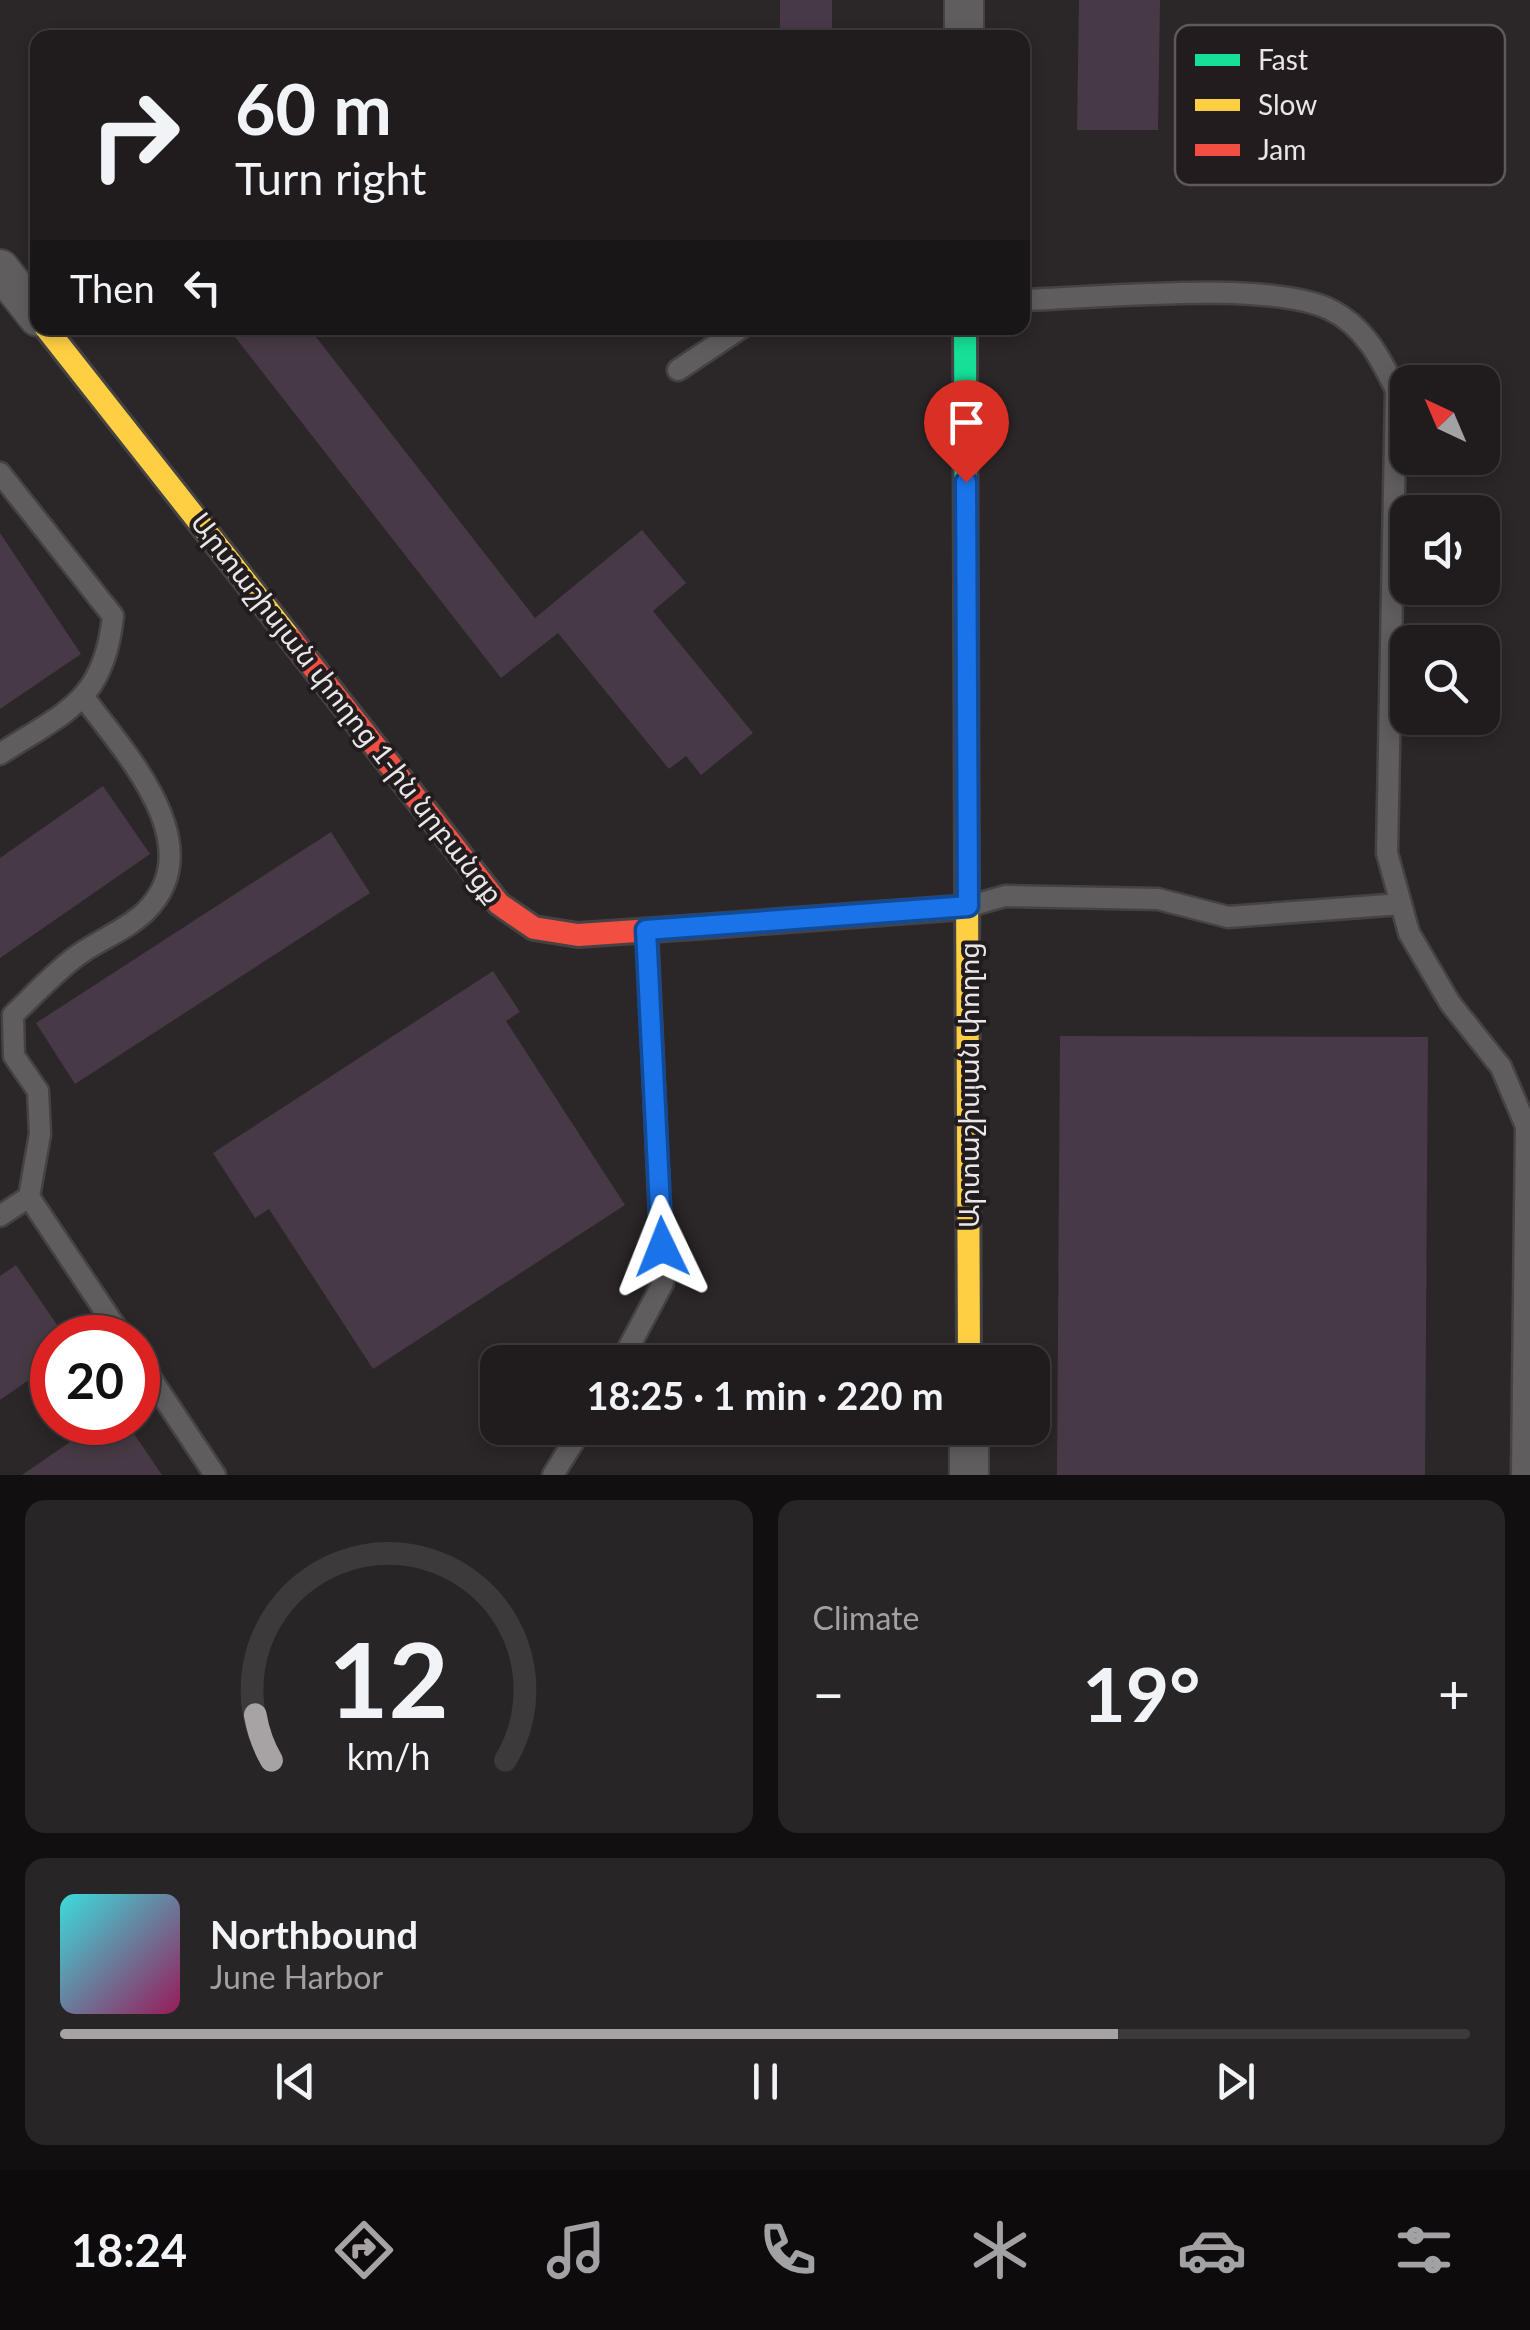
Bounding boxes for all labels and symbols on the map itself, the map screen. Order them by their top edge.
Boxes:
legend [1175,25,1505,185]
text: Fast [1258,42,1308,76]
text: Slow [1258,87,1317,121]
text: Jam [1258,132,1306,166]
north arrow [1390,365,1500,475]
pin [924,380,1009,483]
street label: Արտաշիսյան փողոց 1-ին նրբանցք [184,505,511,910]
street label: Արտաշիսյան փողոց [951,942,986,1228]
position arrow [610,1195,714,1299]
speed limit sign: 20 [30,1315,160,1445]

